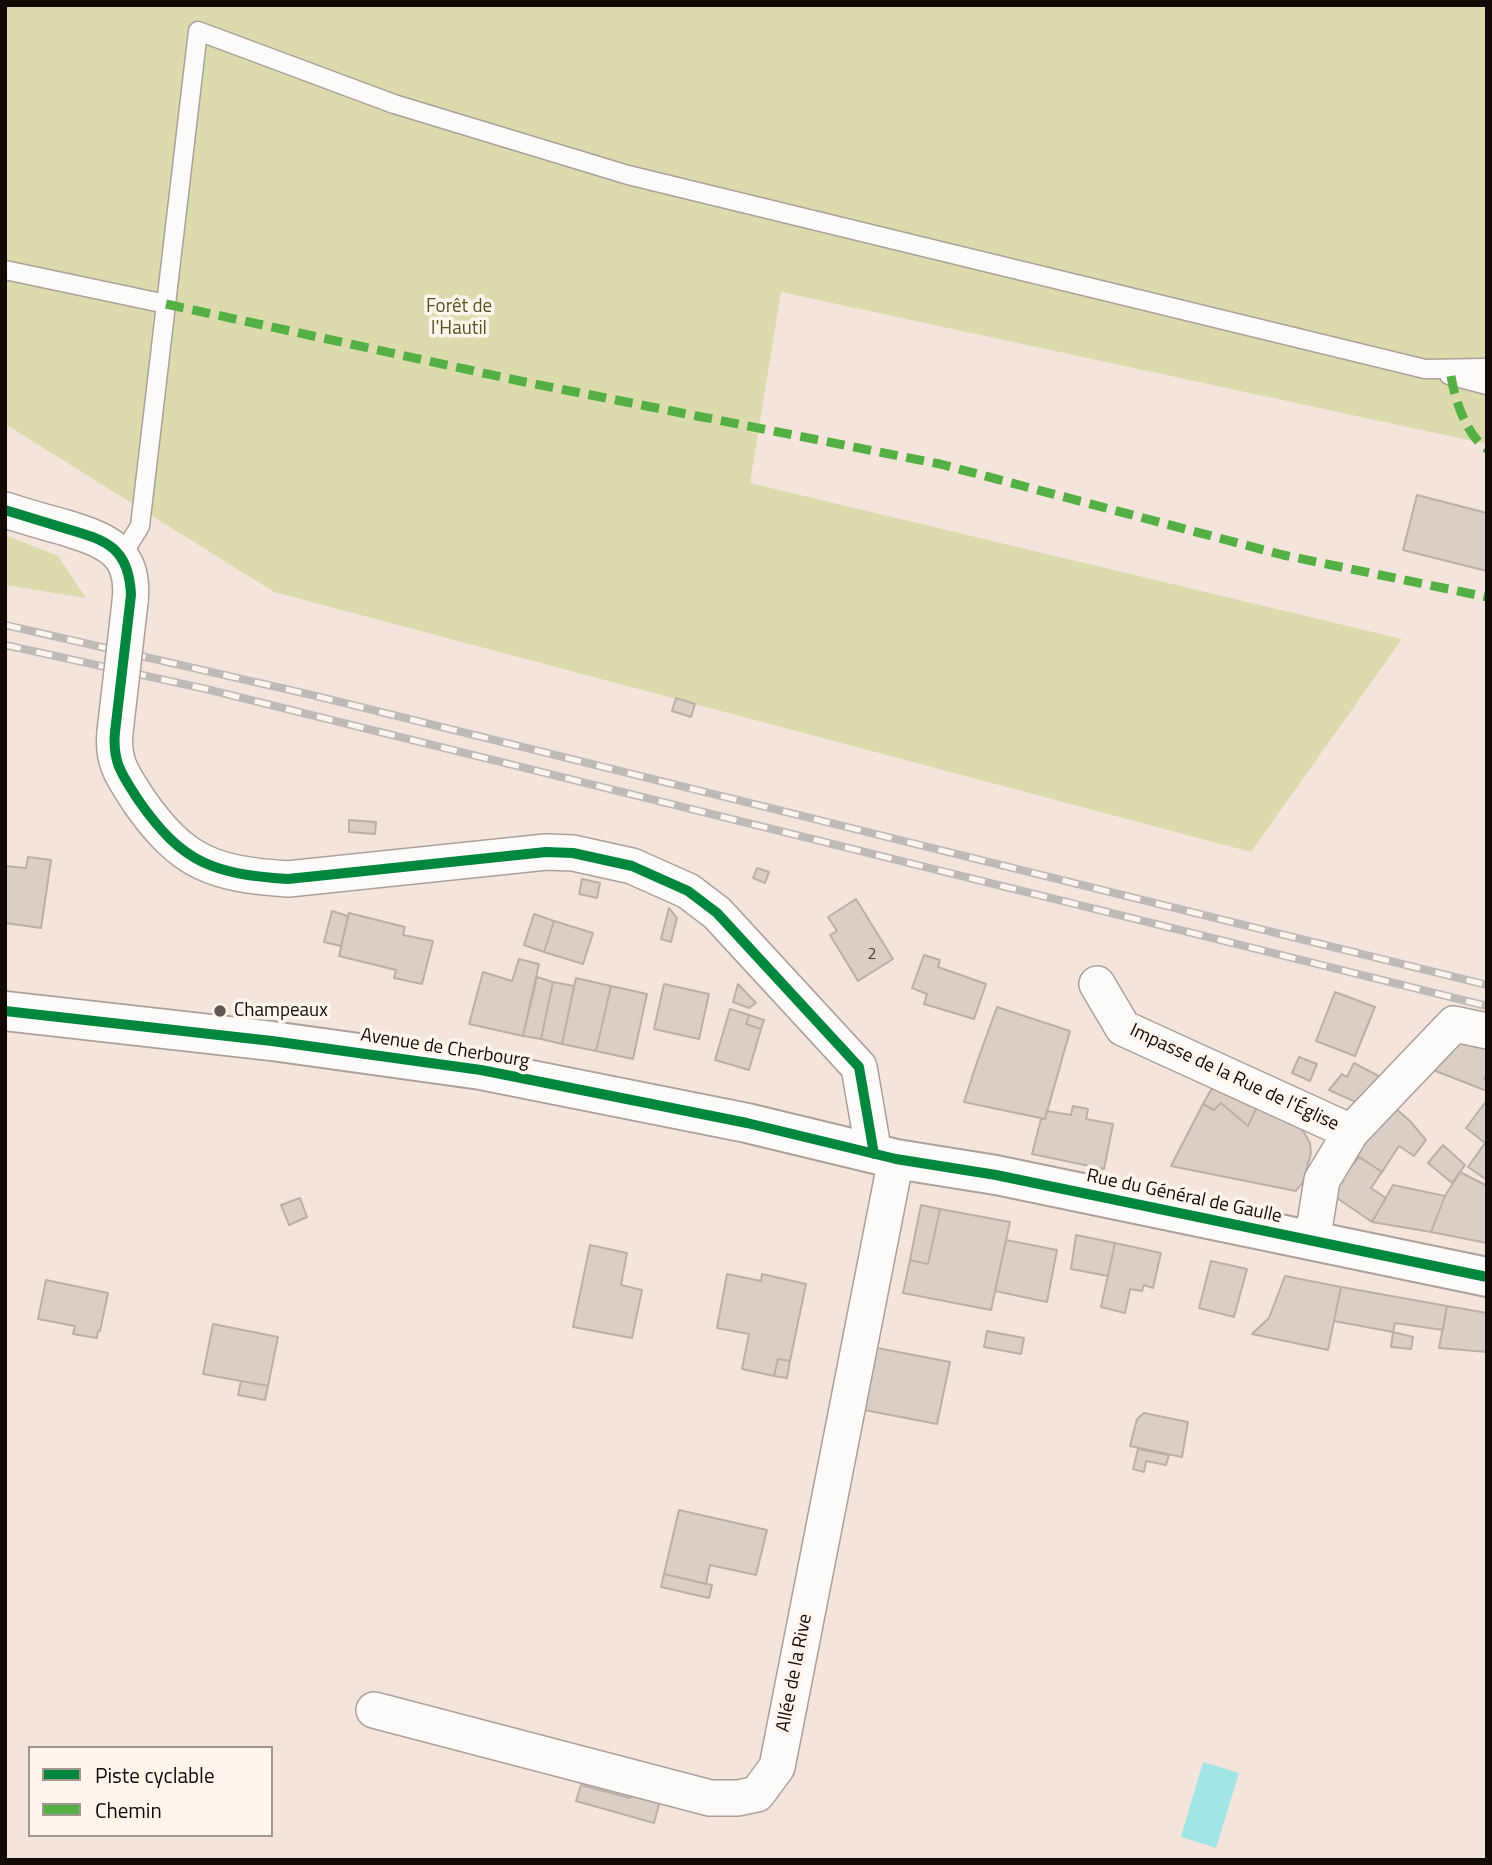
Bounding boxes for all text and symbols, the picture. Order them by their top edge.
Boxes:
park label: Forêt de l'Hautil [426,296,492,340]
house number: 2 [868,945,876,965]
place label: Champeaux [234,1000,328,1022]
marker: Champeaux [212,1003,228,1019]
street label: Impasse de la Rue de l'Église [1126,1019,1342,1137]
street label: Avenue de Cherbourg [359,1024,531,1074]
street label: Rue du Général de Gaulle [1084,1165,1284,1229]
street label: Allée de la Rive [772,1612,818,1734]
legend [28,1746,273,1837]
text: Piste cyclable [95,1759,215,1791]
text: Chemin [95,1794,162,1826]

